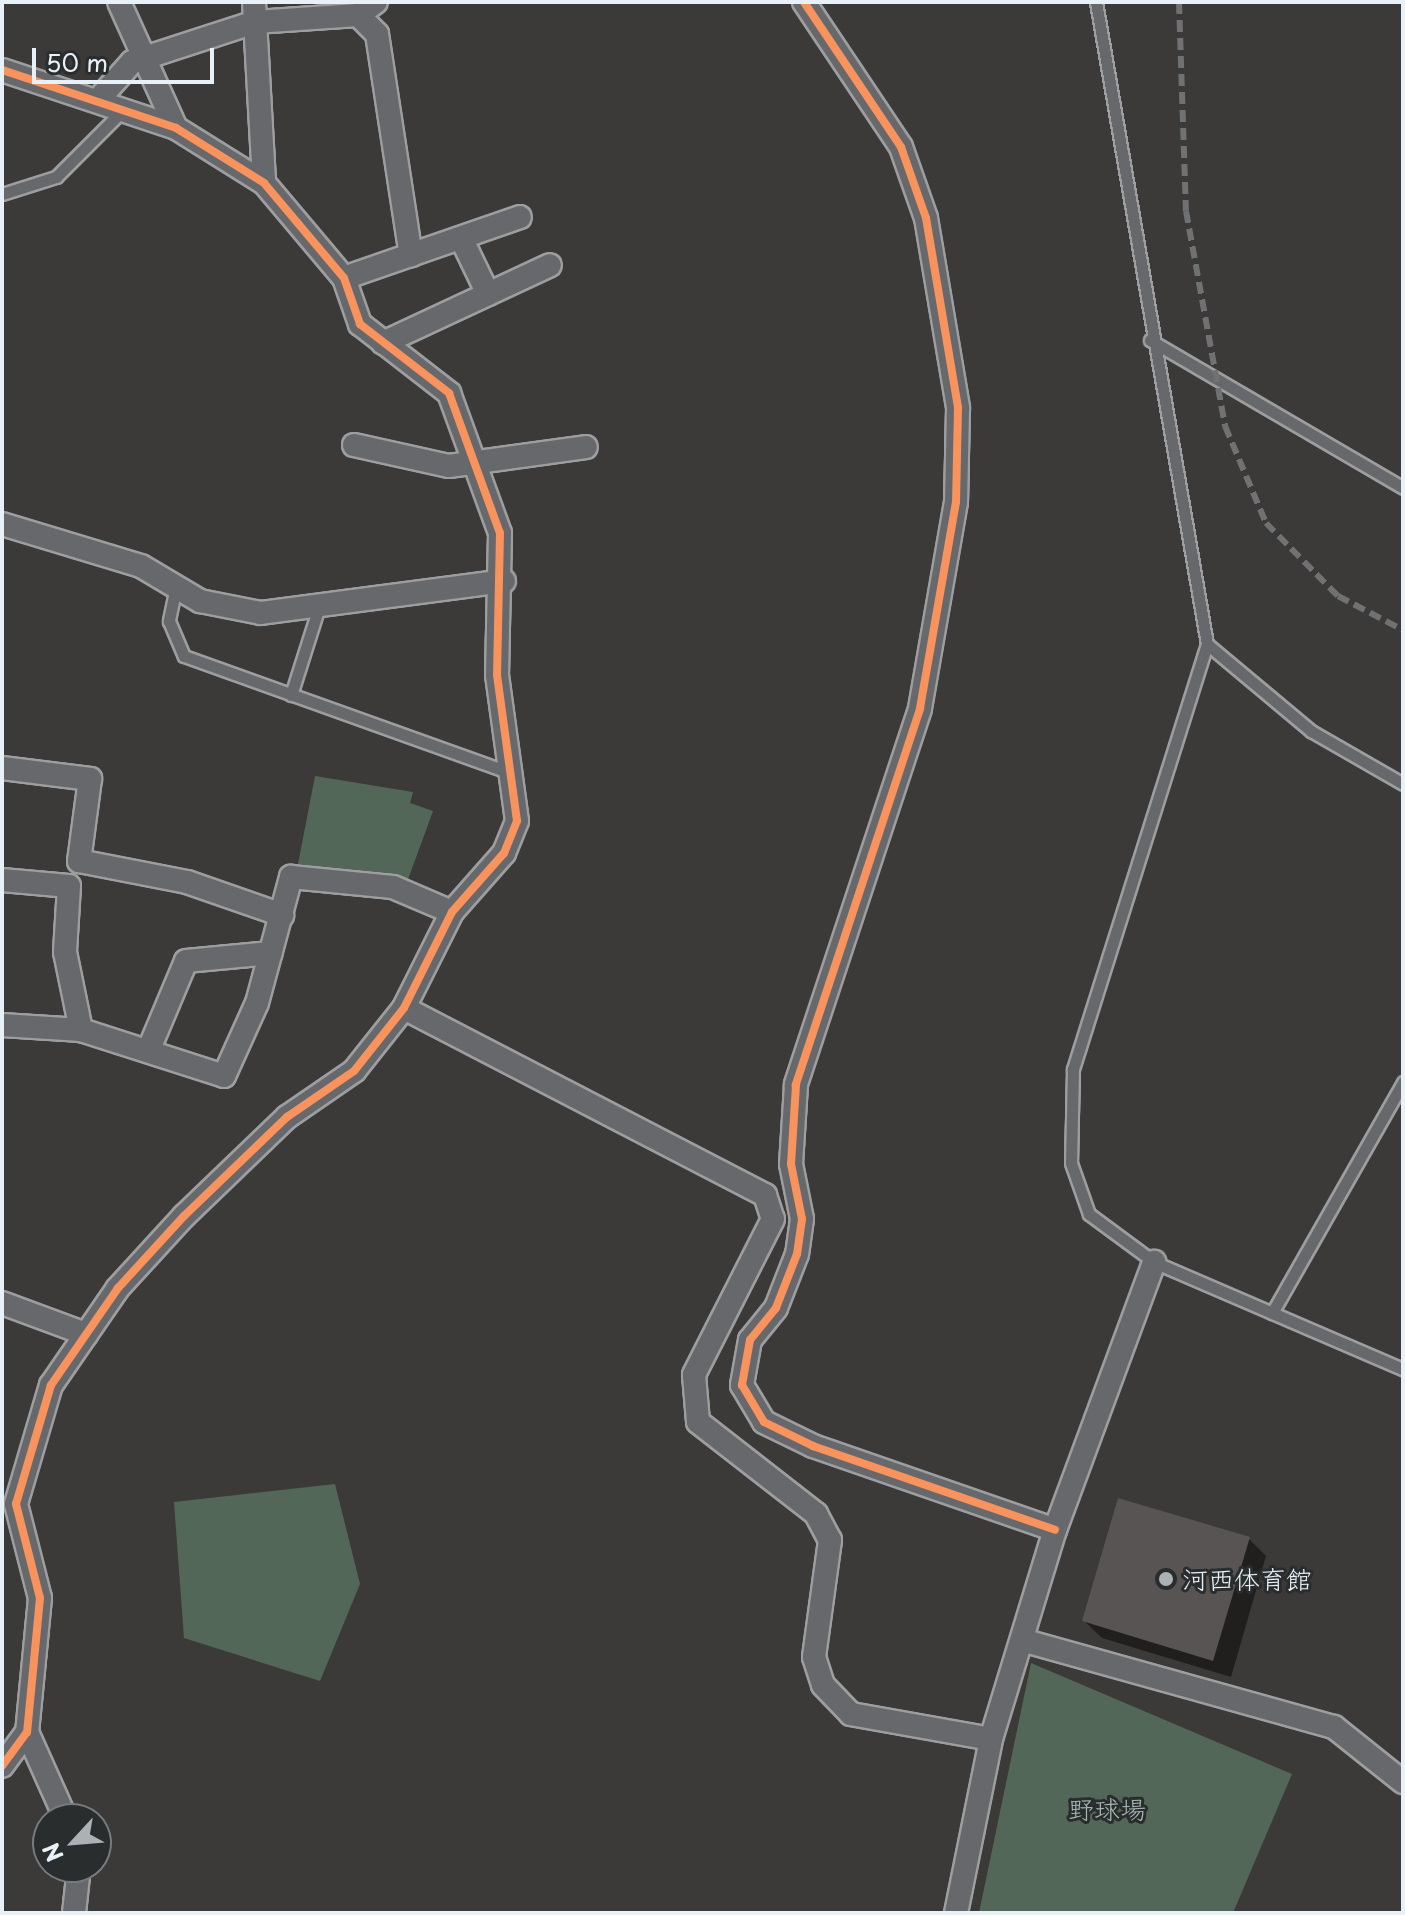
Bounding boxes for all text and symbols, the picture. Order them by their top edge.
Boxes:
scale bar [36,32,218,82]
text: 50 m [46,44,108,80]
place label: 河西体育館 [1182,1563,1312,1595]
marker: 河西体育館 [1157,1570,1175,1588]
park label: 野球場 [1068,1793,1146,1825]
north arrow [32,1803,112,1883]
text: N [33,1838,70,1868]

